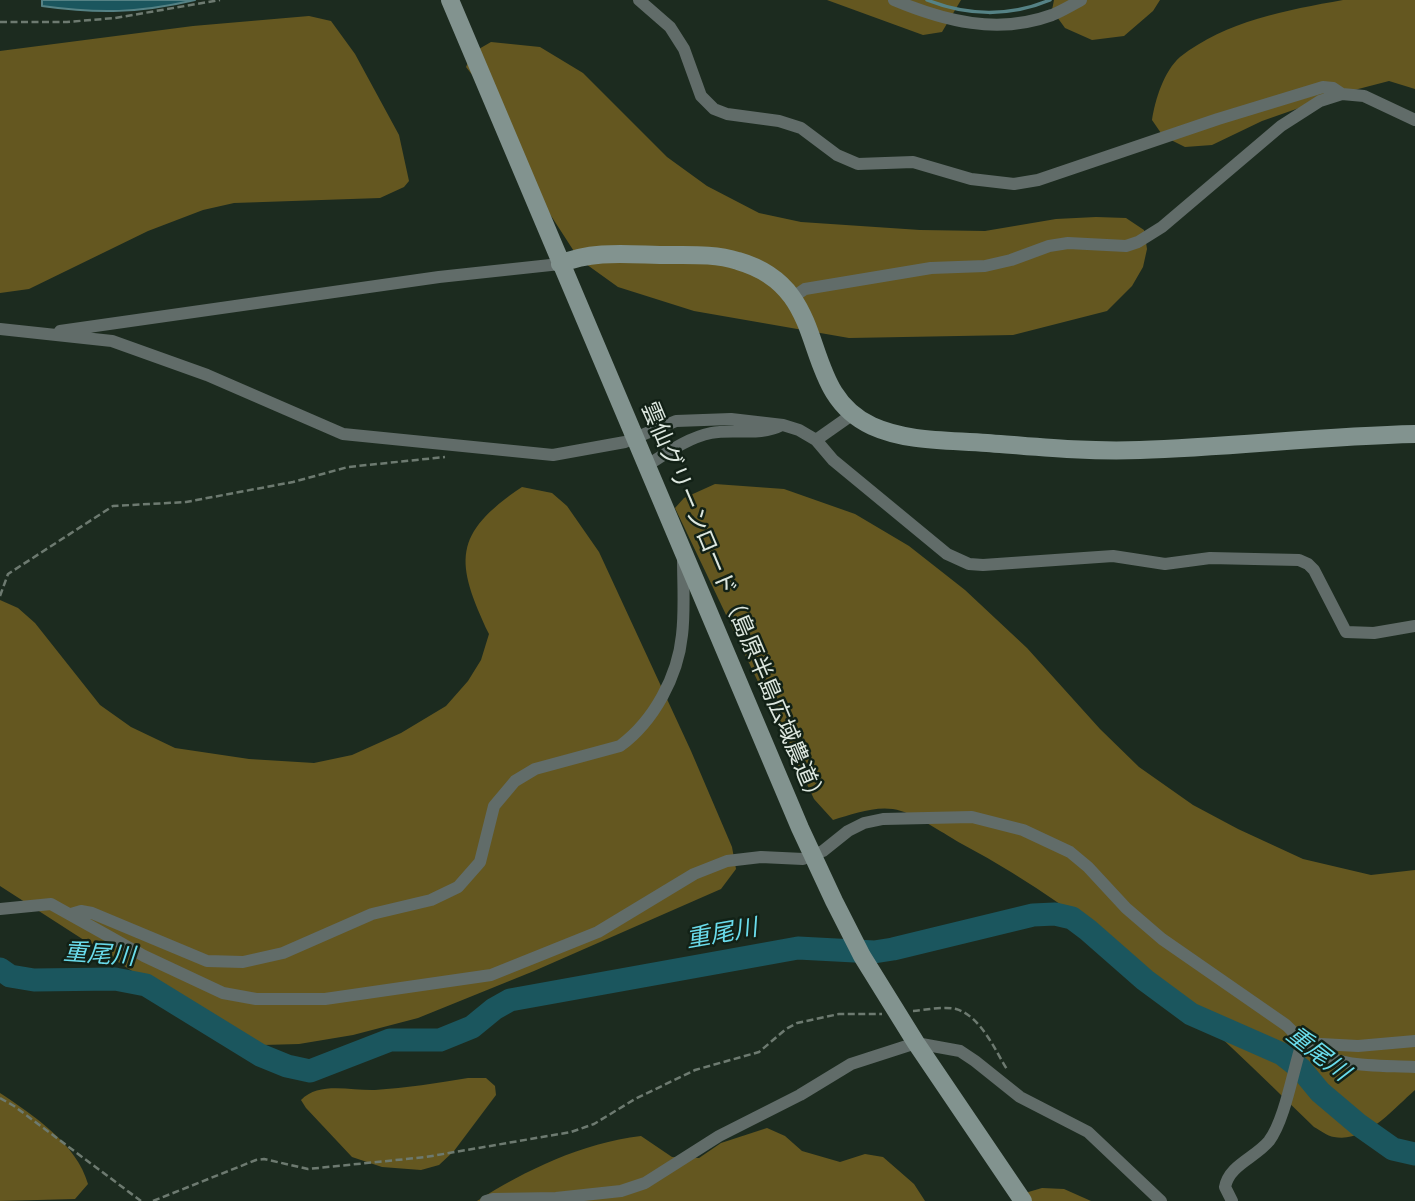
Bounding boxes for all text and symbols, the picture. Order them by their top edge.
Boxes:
street label: 雲仙グリーンロード（島原半島広域農道） [634,398,830,812]
water label: 重尾川 [684,915,760,955]
water label: 重尾川 [62,939,136,973]
water label: 重尾川 [1280,1021,1354,1089]

